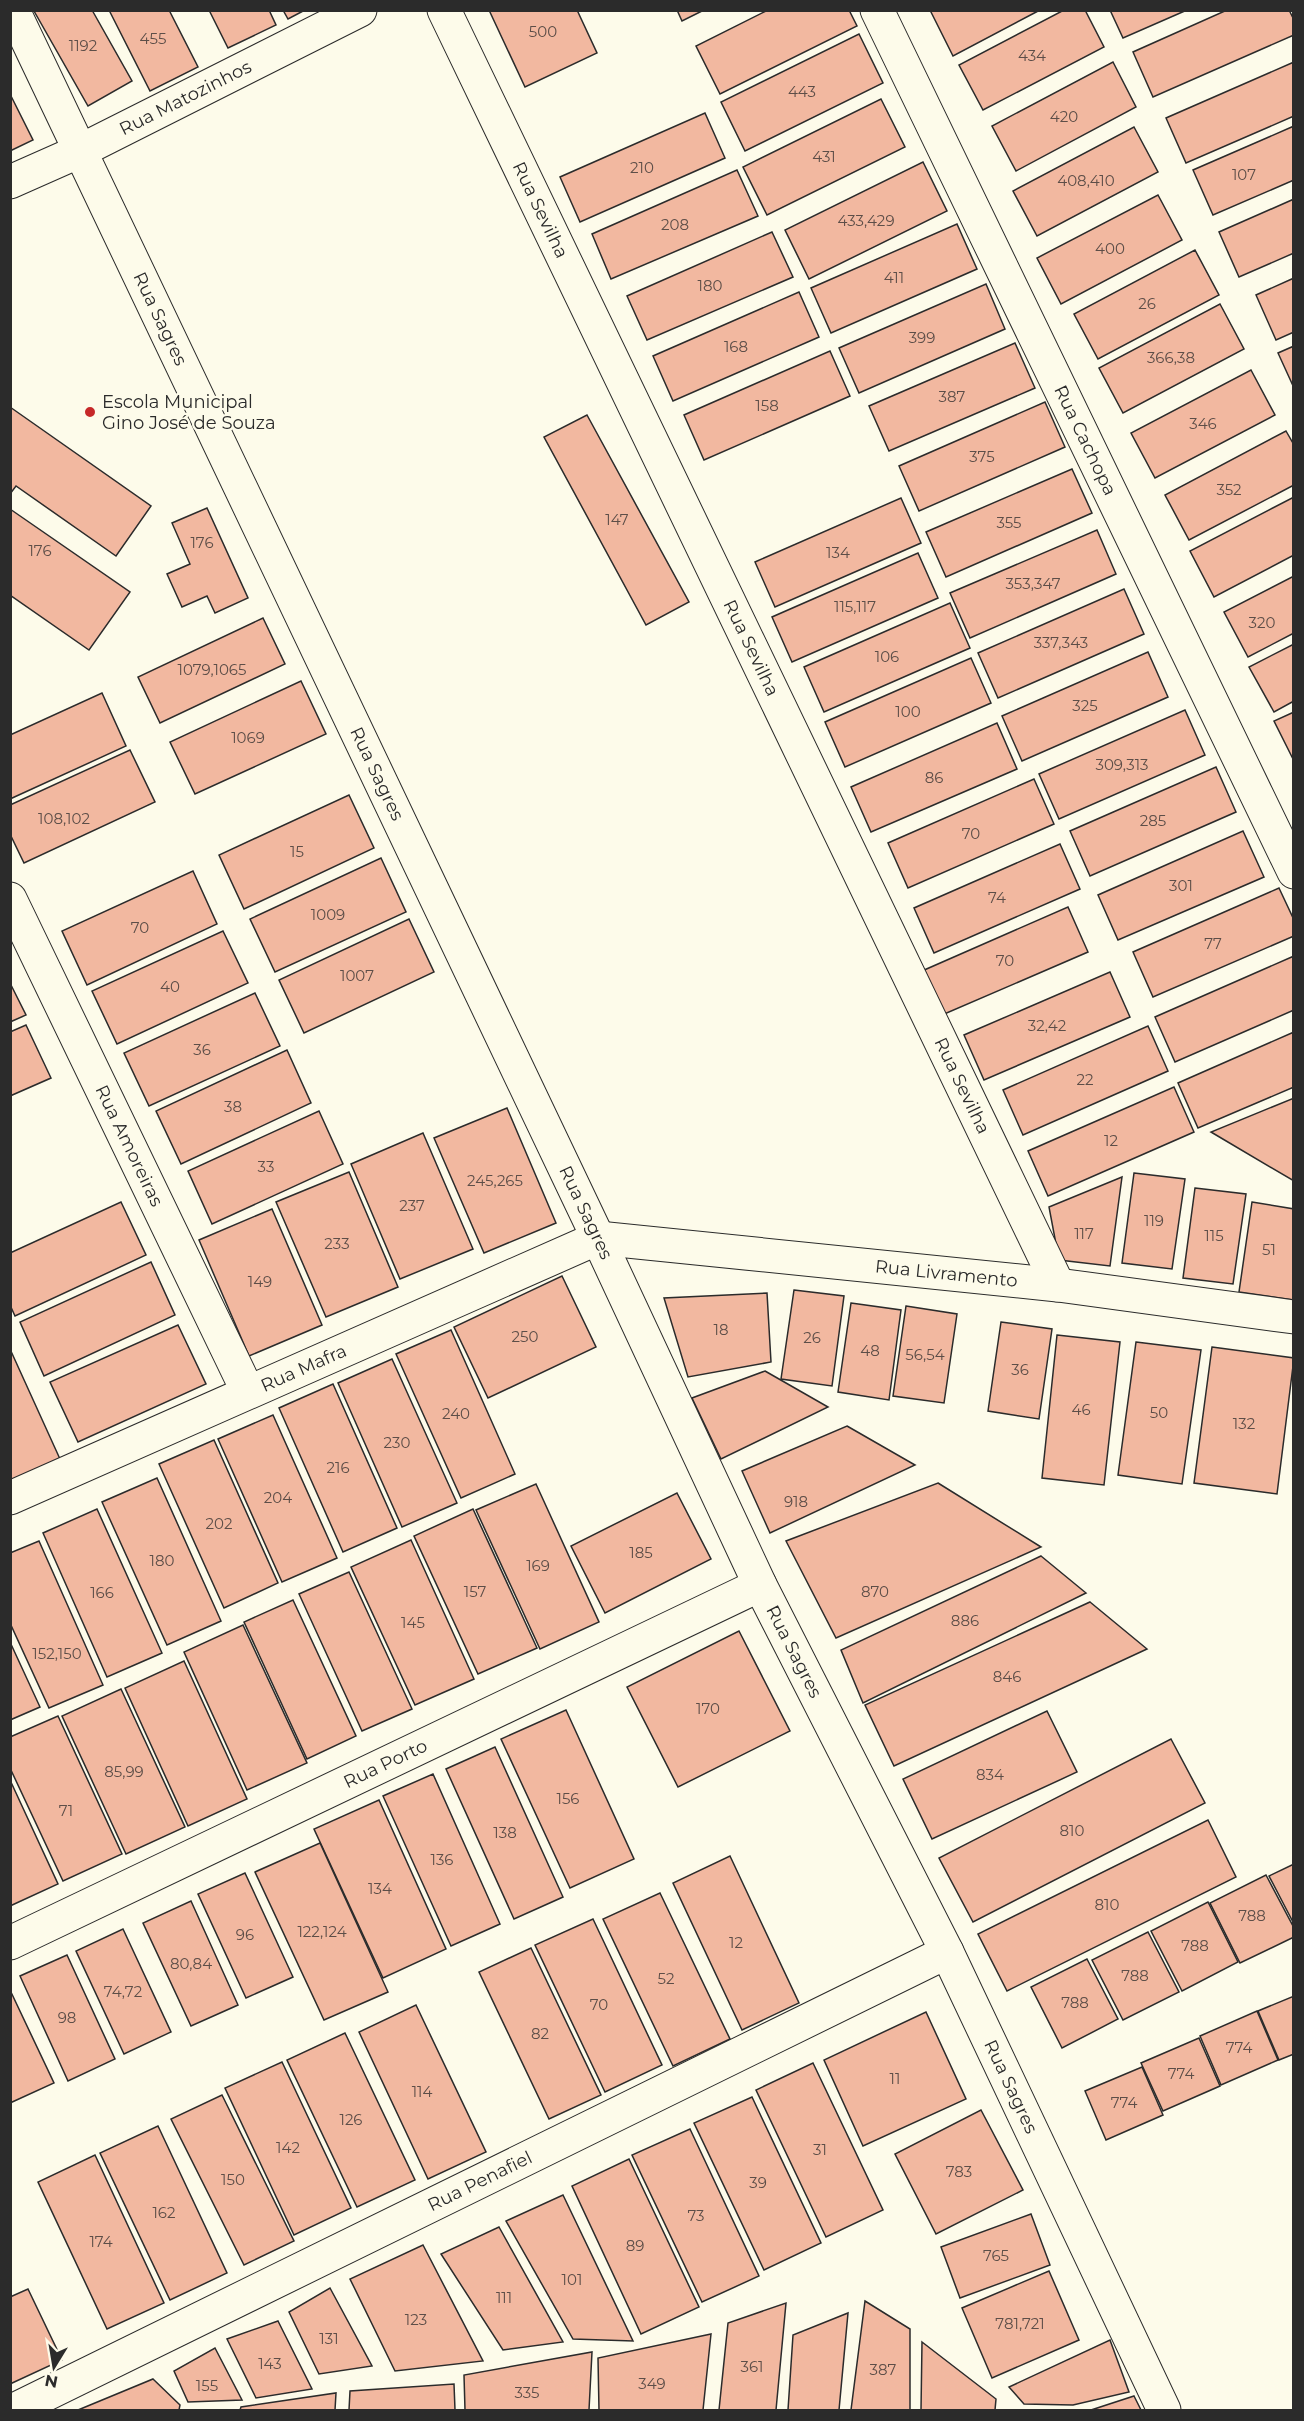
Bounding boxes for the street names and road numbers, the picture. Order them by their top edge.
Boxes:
street label: Rua Matozinhos [116,55,255,140]
street label: Rua Sevilha [508,158,573,262]
street label: Rua Sagres [128,268,192,369]
street label: Rua Cachopa [1049,382,1121,499]
street label: Rua Sevilha [719,596,784,700]
street label: Rua Sagres [345,723,409,824]
street label: Rua Sevilha [929,1034,995,1138]
street label: Rua Amoreiras [90,1081,168,1210]
street label: Rua Sagres [554,1162,618,1263]
street label: Rua Livramento [874,1255,1019,1292]
street label: Rua Mafra [257,1340,350,1397]
street label: Rua Sagres [761,1602,827,1702]
street label: Rua Porto [340,1734,431,1793]
street label: Rua Sagres [979,2036,1042,2137]
street label: Rua Penafiel [424,2146,536,2216]

